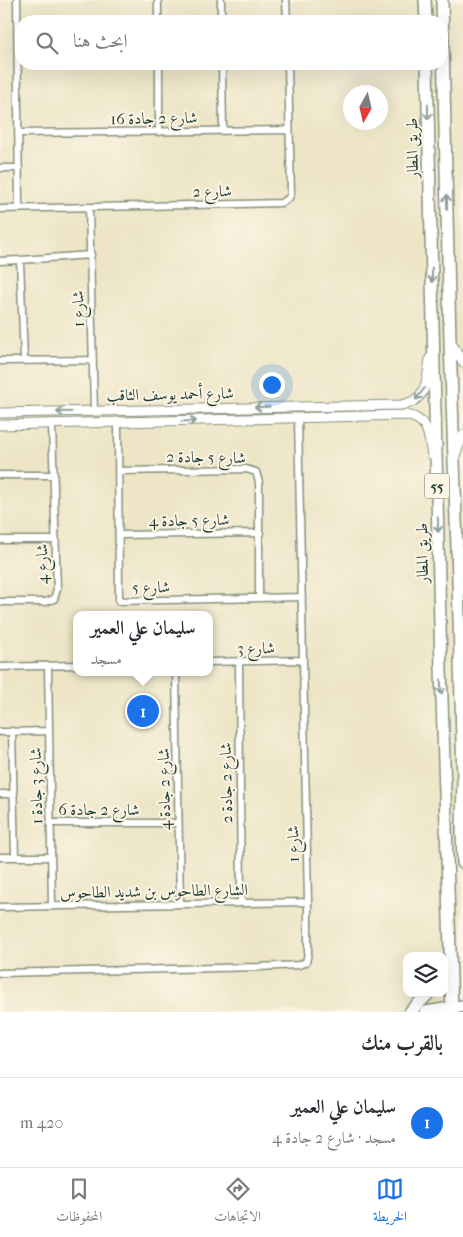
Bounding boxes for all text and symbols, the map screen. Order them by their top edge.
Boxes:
search box [15,15,448,70]
icon: search [33,29,61,57]
text: ابحث هنا [73,30,128,52]
north arrow [343,85,388,130]
one-way arrow [423,104,433,120]
street label: شارع 2 جادة 16 [110,108,198,132]
street label: طريق المطار [402,117,423,181]
street label: شارع 2 [192,181,232,205]
one-way arrow [443,194,452,210]
one-way arrow [427,266,437,283]
street label: شارع 1 [68,290,92,328]
your location [259,372,285,398]
street label: شارع أحمد يوسف الثاقب [106,381,234,409]
one-way arrow [415,387,426,400]
one-way arrow [254,402,270,412]
one-way arrow [57,407,73,416]
one-way arrow [180,416,196,425]
street label: شارع 5 جادة 2 [166,447,246,471]
road number: 55 [424,474,450,498]
street label: شارع 5 جادة 4 [148,510,230,534]
one-way arrow [433,516,443,533]
street label: طريق المطار [412,522,433,586]
street label: شارع 4 [32,543,56,584]
street label: شارع 5 [132,577,170,601]
popup [73,611,213,676]
text: سليمان علي العمير [91,617,196,639]
street label: شارع 3 [237,638,275,662]
text: مسجد [91,649,122,668]
one-way arrow [436,679,446,695]
pin: 1 [127,692,159,730]
street label: شارع 2 جادة 2 [216,742,240,824]
street label: شارع 3 جادة 1 [26,747,50,825]
street label: شارع 2 جادة 4 [154,748,178,830]
street label: شارع 2 جادة 6 [58,800,140,823]
street label: شارع 1 [283,825,307,863]
street label: الشارع الطاحوس بن شديد الطاحوس [60,880,248,906]
map controls [403,952,448,997]
button: layers [403,952,448,997]
text: بالقرب منك [361,1031,443,1055]
text: سليمان علي العمير [291,1096,396,1118]
text: 420 m [20,1113,63,1132]
text: 1 [424,1113,430,1132]
text: مسجد · شارع 2 جادة 4 [272,1128,396,1147]
tab: المحفوظات [56,1175,102,1230]
tab: الاتجاهات [214,1175,261,1230]
tab: الخريطة [373,1175,407,1230]

